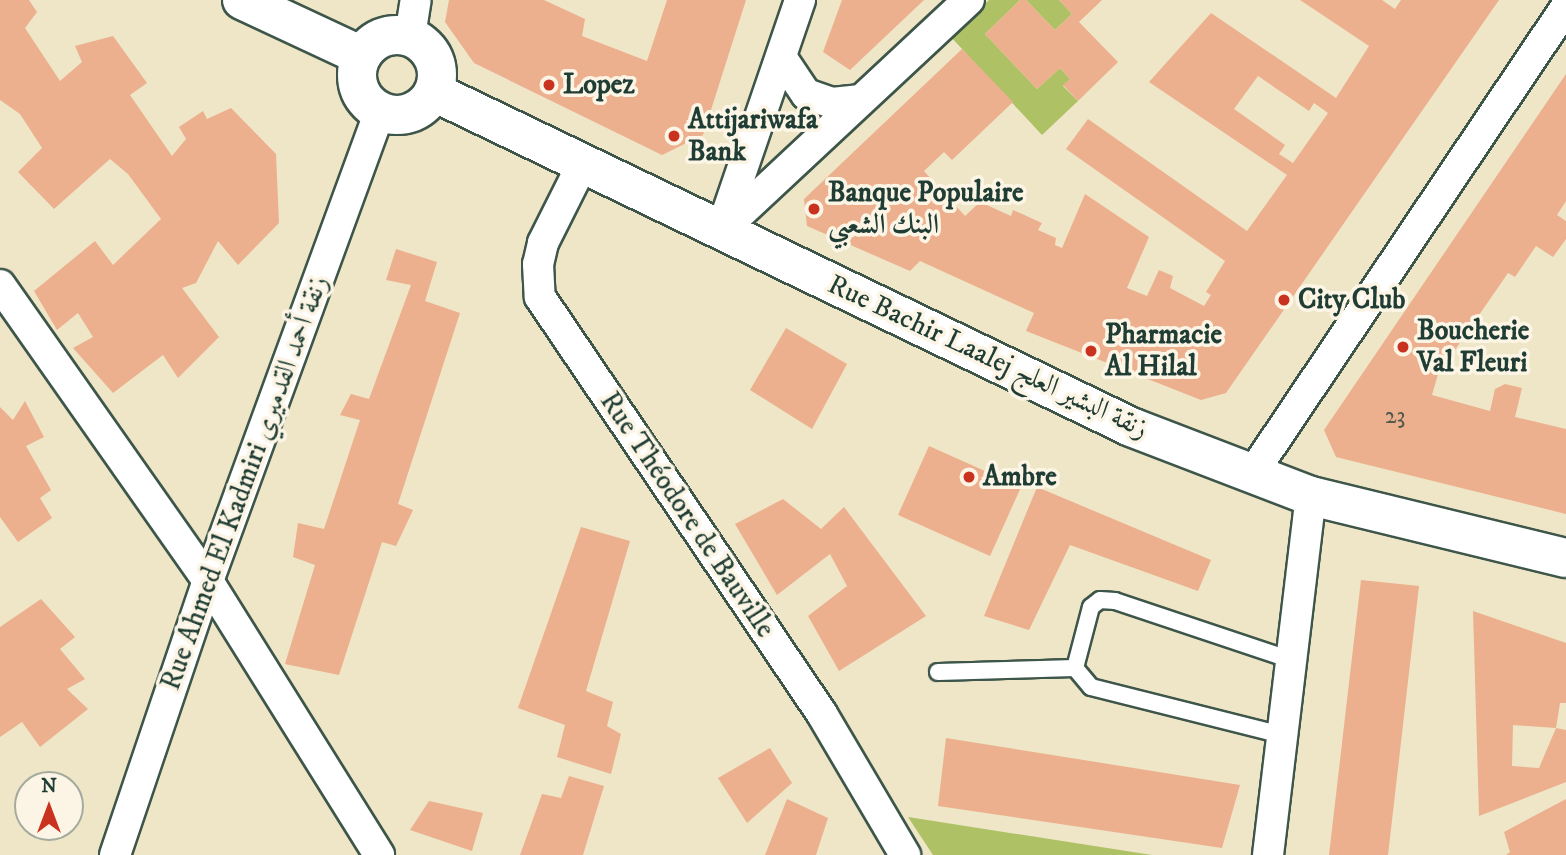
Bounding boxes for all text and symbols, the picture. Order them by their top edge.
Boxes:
place label: Lopez [563,68,635,102]
marker: Lopez [541,77,557,93]
place label: Attijariwafa Bank [688,103,818,169]
marker: Attijariwafa Bank [666,128,682,144]
place label: Banque Populaire البنك الشعبي [828,176,1024,242]
marker: Banque Populaire البنك الشعبي [806,201,822,217]
street label: Rue Bachir Laalej زنقة البشير العلج [822,268,1154,446]
street label: Rue Ahmed El Kadmiri زنقة أحمد القدميري [154,271,336,695]
place label: City Club [1298,283,1405,317]
marker: City Club [1276,292,1292,308]
place label: Boucherie Val Fleuri [1417,314,1529,380]
place label: Pharmacie Al Hilal [1105,318,1222,384]
marker: Boucherie Val Fleuri [1395,339,1411,355]
marker: Pharmacie Al Hilal [1083,343,1099,359]
street label: Rue Théodore de Bauville [592,386,782,644]
house number: 23 [1385,403,1405,431]
place label: Ambre [983,460,1057,494]
marker: Ambre [961,469,977,485]
north arrow [14,771,84,841]
text: N [41,775,57,798]

